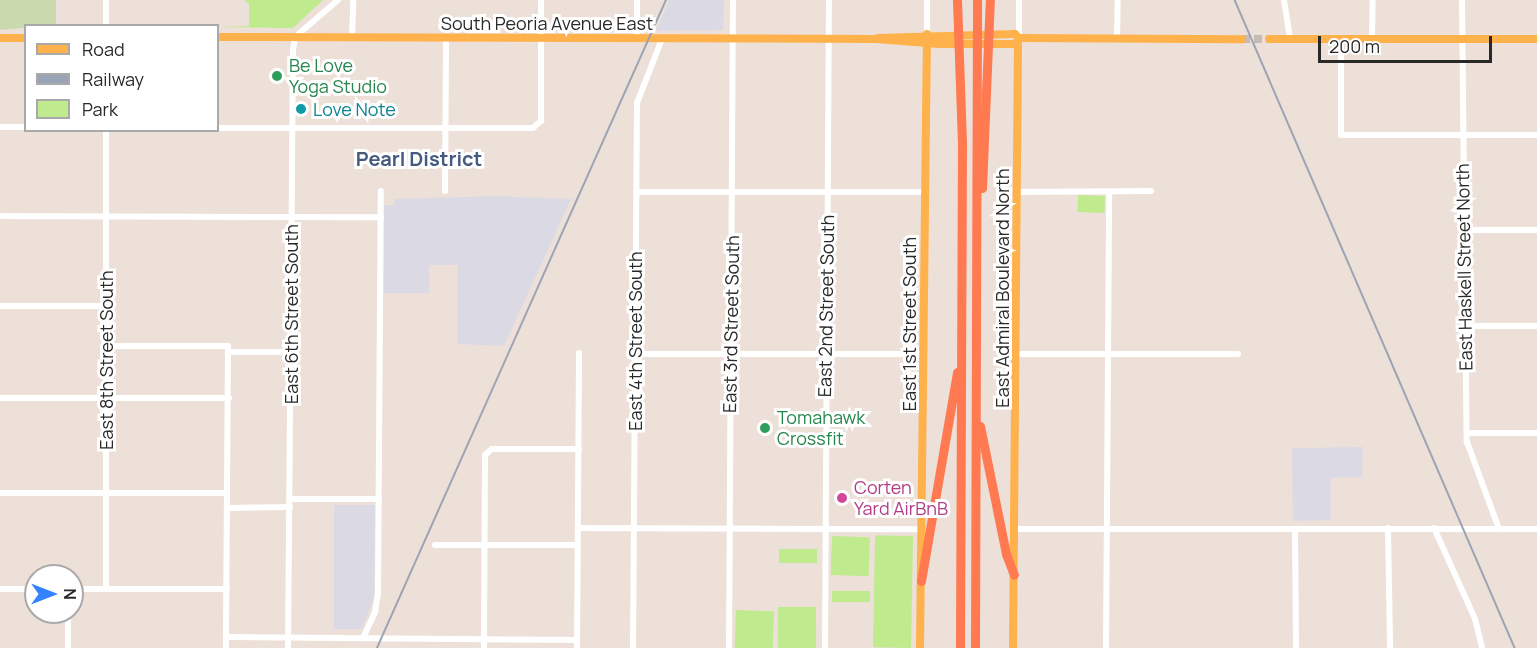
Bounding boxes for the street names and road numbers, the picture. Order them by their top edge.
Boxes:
street label: South Peoria Avenue East [441,12,653,34]
street label: East Haskell Street North [1451,163,1477,371]
street label: East Admiral Boulevard North [991,168,1013,408]
street label: East 2nd Street South [814,215,838,397]
street label: East 6th Street South [280,224,302,404]
street label: East 3rd Street South [719,235,743,413]
street label: East 1st Street South [898,237,920,411]
street label: East 4th Street South [624,251,646,431]
street label: East 8th Street South [95,270,117,450]

